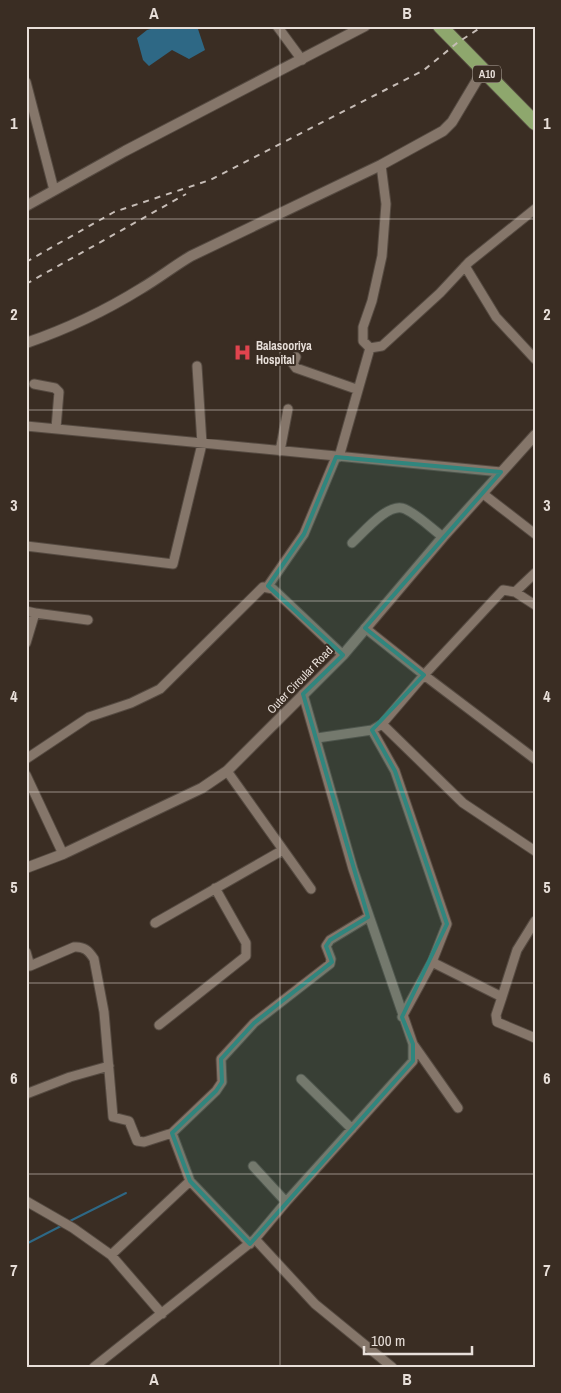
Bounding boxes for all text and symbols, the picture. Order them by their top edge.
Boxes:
text: A [149,2,159,24]
text: B [402,2,412,24]
road number: A10 [473,66,501,82]
text: 1 [10,112,18,134]
text: 1 [543,112,551,134]
text: 2 [10,303,18,325]
text: 2 [543,303,551,325]
place label: Balasooriya Hospital [256,338,312,368]
hospital icon: Balasooriya Hospital [232,343,252,363]
text: 3 [10,494,18,516]
text: 3 [543,494,551,516]
street label: Outer Circular Road [264,643,336,717]
text: 4 [10,685,18,707]
text: 4 [543,685,551,707]
text: 5 [10,876,18,898]
text: 5 [543,876,551,898]
text: 6 [10,1067,18,1089]
text: 6 [543,1067,551,1089]
text: 7 [10,1259,18,1281]
text: 7 [543,1259,551,1281]
scale bar [364,1323,471,1355]
text: 100 m [371,1330,405,1351]
text: A [149,1368,159,1390]
text: B [402,1368,412,1390]

